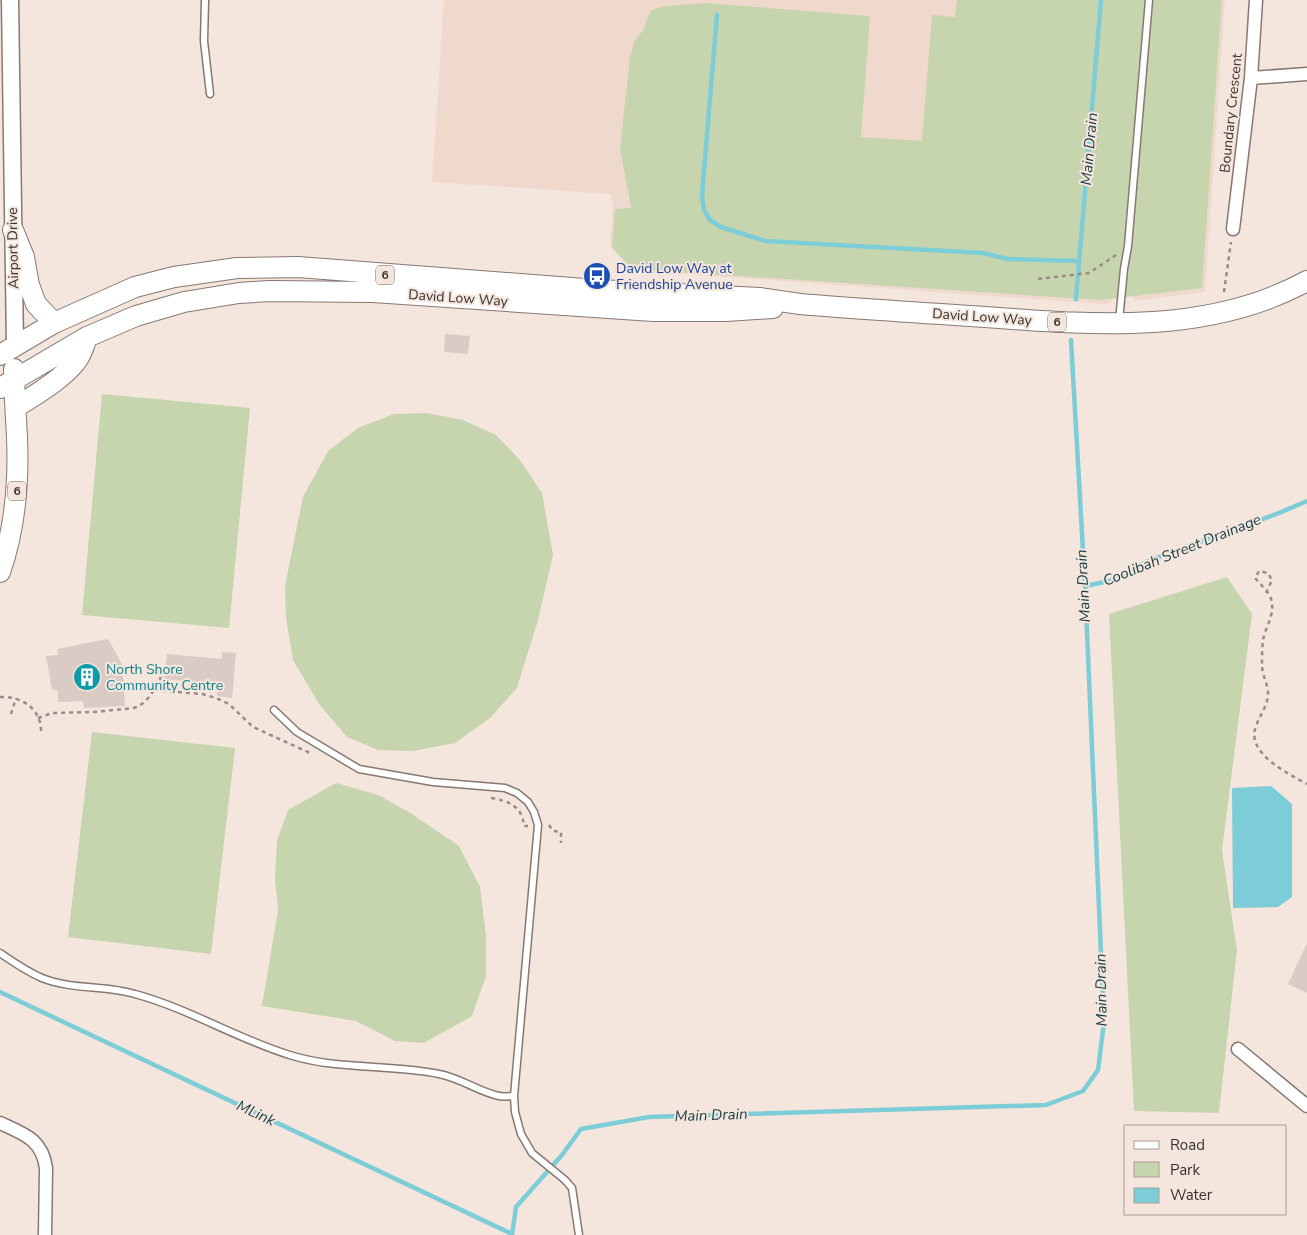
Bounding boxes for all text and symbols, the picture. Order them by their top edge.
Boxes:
street label: Boundary Crescent [1215,52,1247,174]
water label: Main Drain [1076,112,1102,186]
street label: Airport Drive [3,207,23,289]
place label: David Low Way at Friendship Avenue [616,259,733,294]
bus stop icon: David Low Way at Friendship Avenue [582,261,612,291]
road number: 6 [376,266,394,284]
street label: David Low Way [408,285,509,311]
street label: David Low Way [932,304,1033,330]
road number: 6 [1048,313,1066,332]
road number: 6 [8,482,26,501]
water label: Coolibah Street Drainage [1100,509,1264,591]
water label: Main Drain [1071,549,1095,623]
place label: North Shore Community Centre [106,660,223,695]
building icon: North Shore Community Centre [72,662,102,692]
water label: Main Drain [1090,953,1112,1027]
water label: MLink [233,1095,279,1131]
water label: Main Drain [674,1104,748,1126]
legend [1124,1125,1287,1215]
text: Road [1170,1135,1205,1155]
text: Park [1170,1160,1200,1180]
text: Water [1170,1185,1213,1205]

